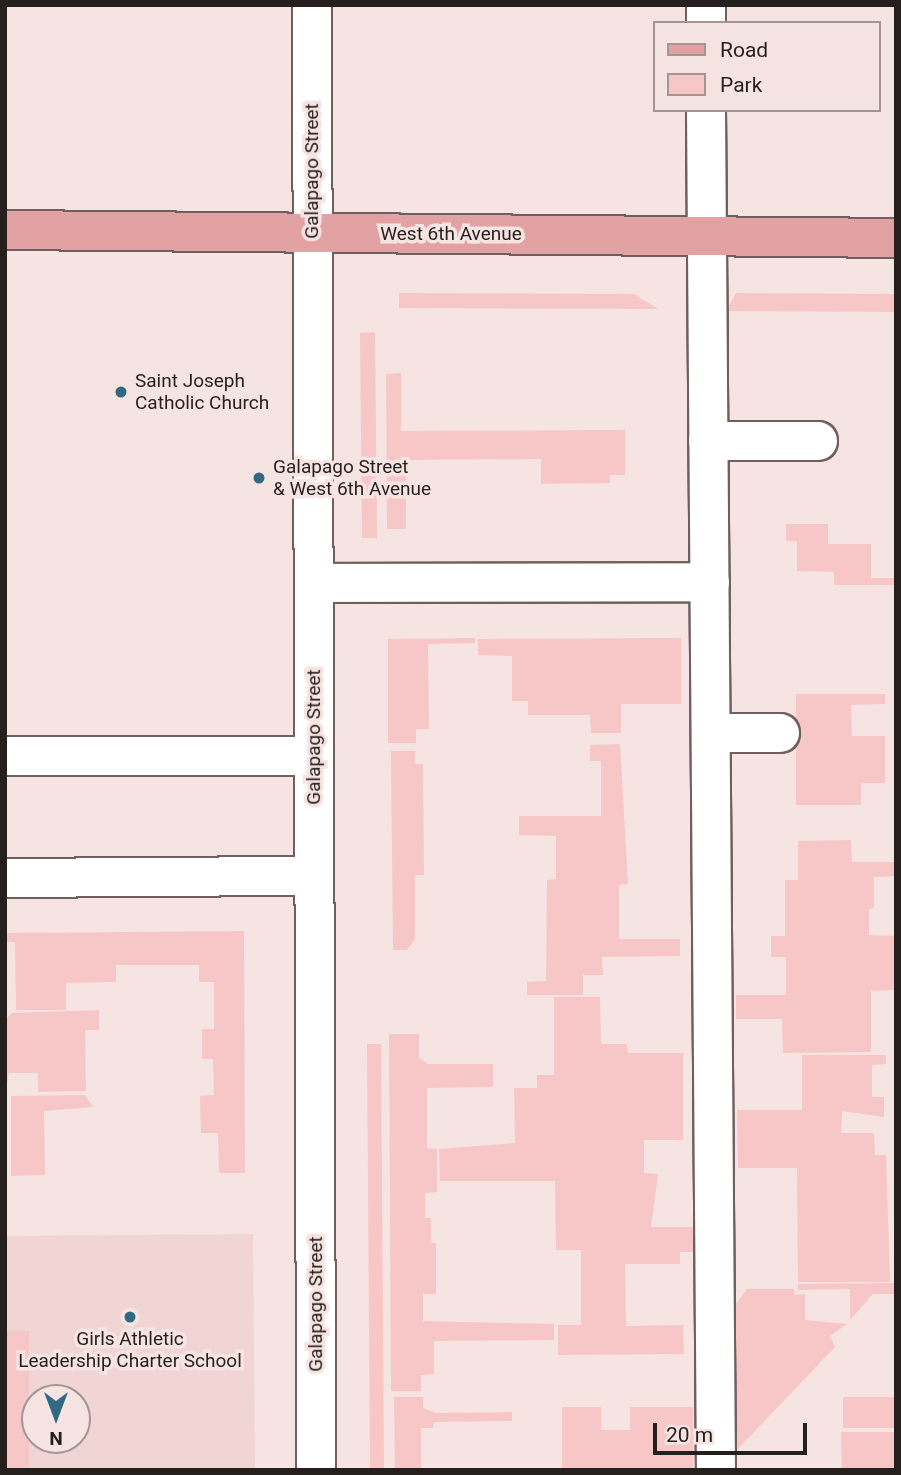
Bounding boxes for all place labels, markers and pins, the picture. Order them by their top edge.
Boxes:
place label: Saint Joseph Catholic Church [135,370,269,414]
marker: Saint Joseph Catholic Church [113,384,129,400]
place label: Galapago Street & West 6th Avenue [273,456,431,500]
marker: Galapago Street & West 6th Avenue [251,470,267,486]
marker: Girls Athletic Leadership Charter School [122,1309,138,1325]
place label: Girls Athletic Leadership Charter School [18,1328,242,1372]

